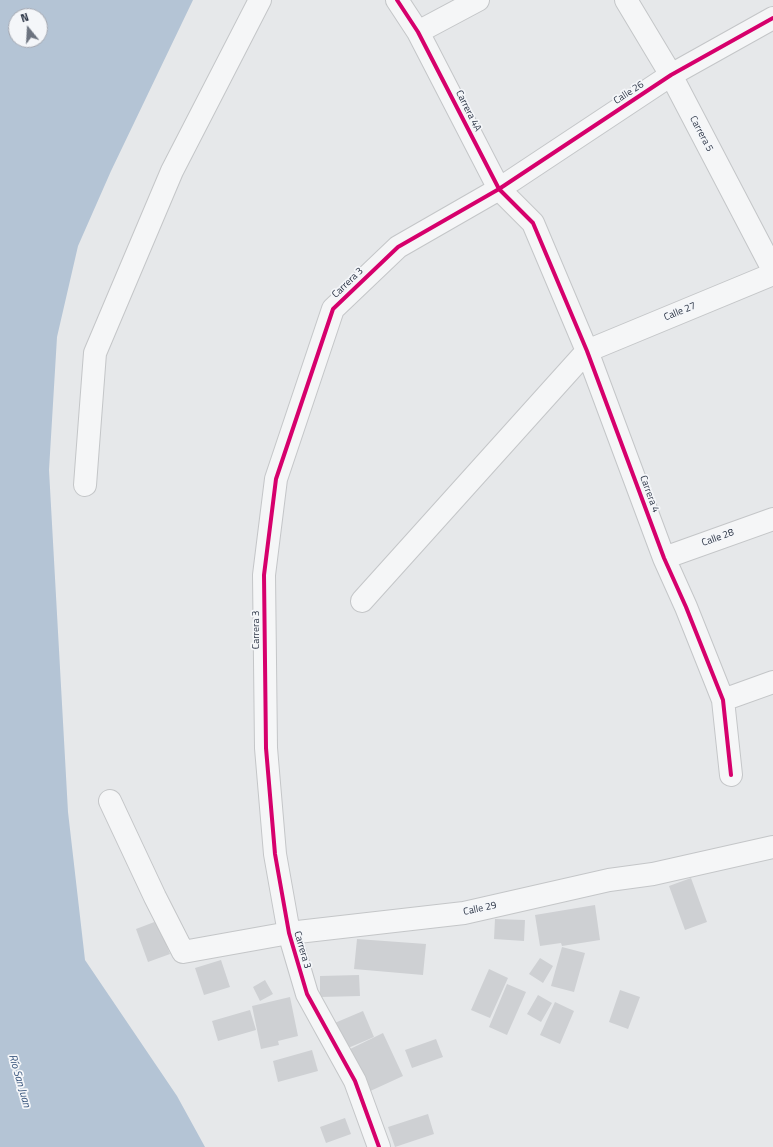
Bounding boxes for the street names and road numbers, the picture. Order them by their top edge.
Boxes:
street label: Calle 26 [612,79,646,107]
street label: Carrera 4A [453,88,483,134]
street label: Carrera 5 [687,114,715,154]
street label: Carrera 3 [330,265,366,301]
street label: Calle 27 [662,300,698,324]
street label: Carrera 4 [637,474,661,514]
street label: Calle 28 [700,527,736,549]
street label: Carrera 3 [251,611,263,649]
street label: Calle 29 [462,900,498,918]
street label: Carrera 3 [291,930,313,970]

